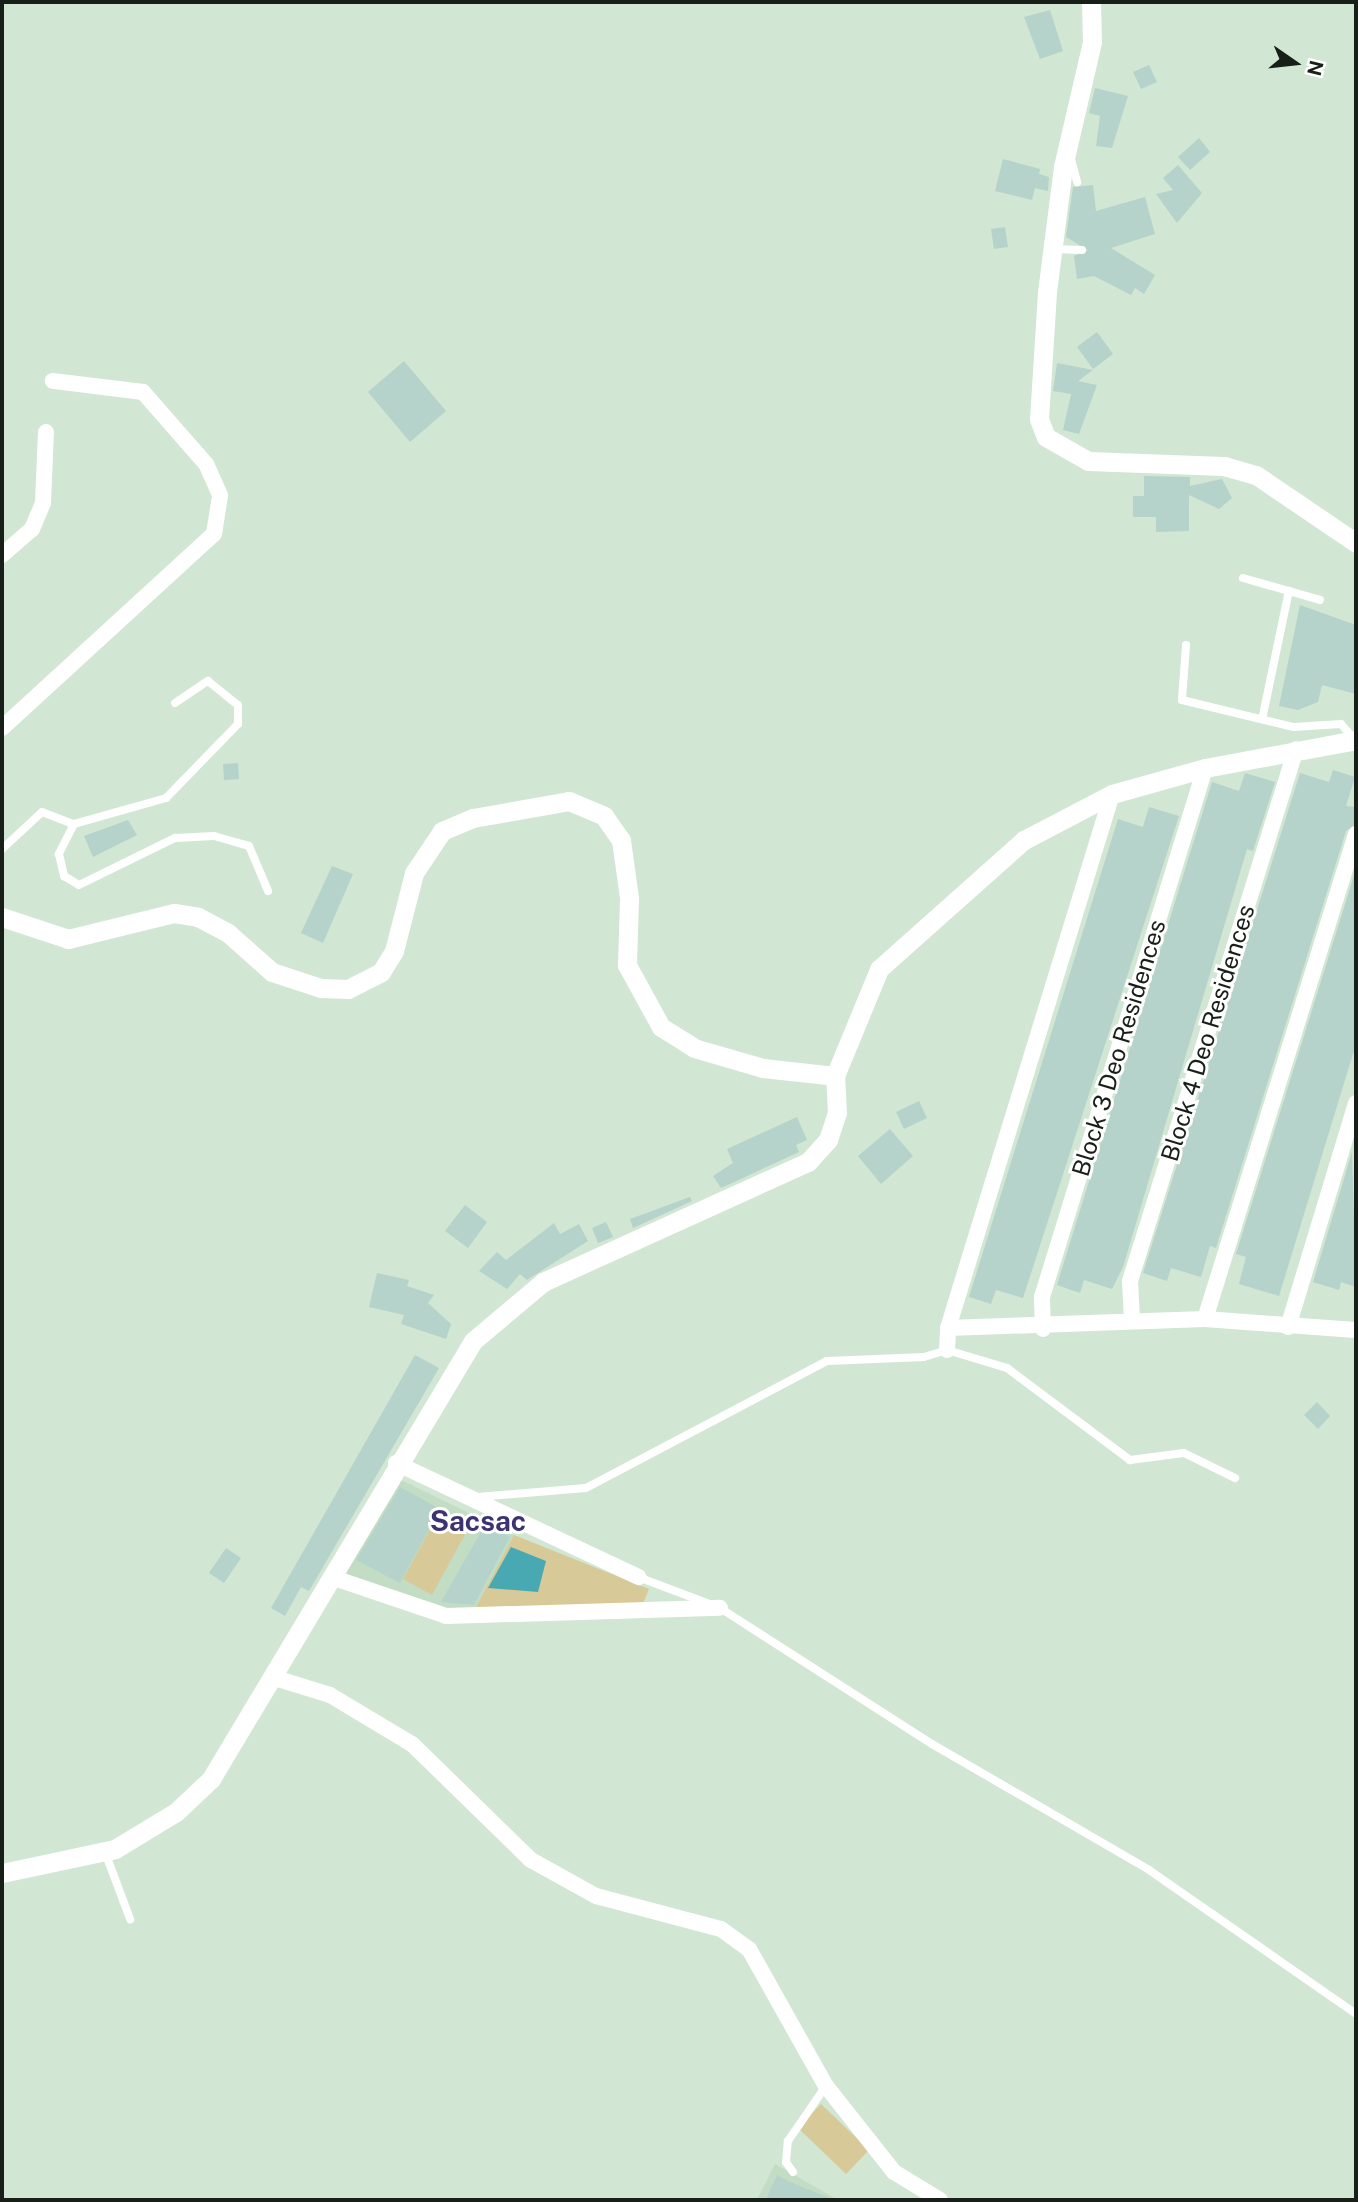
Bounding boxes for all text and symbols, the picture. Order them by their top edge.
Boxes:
north arrow [1260,28,1330,98]
text: N [1303,58,1328,78]
street label: Block 4 Deo Residences [1155,901,1261,1165]
street label: Block 3 Deo Residences [1066,916,1172,1180]
district label: Sacsac [430,1504,526,1538]

